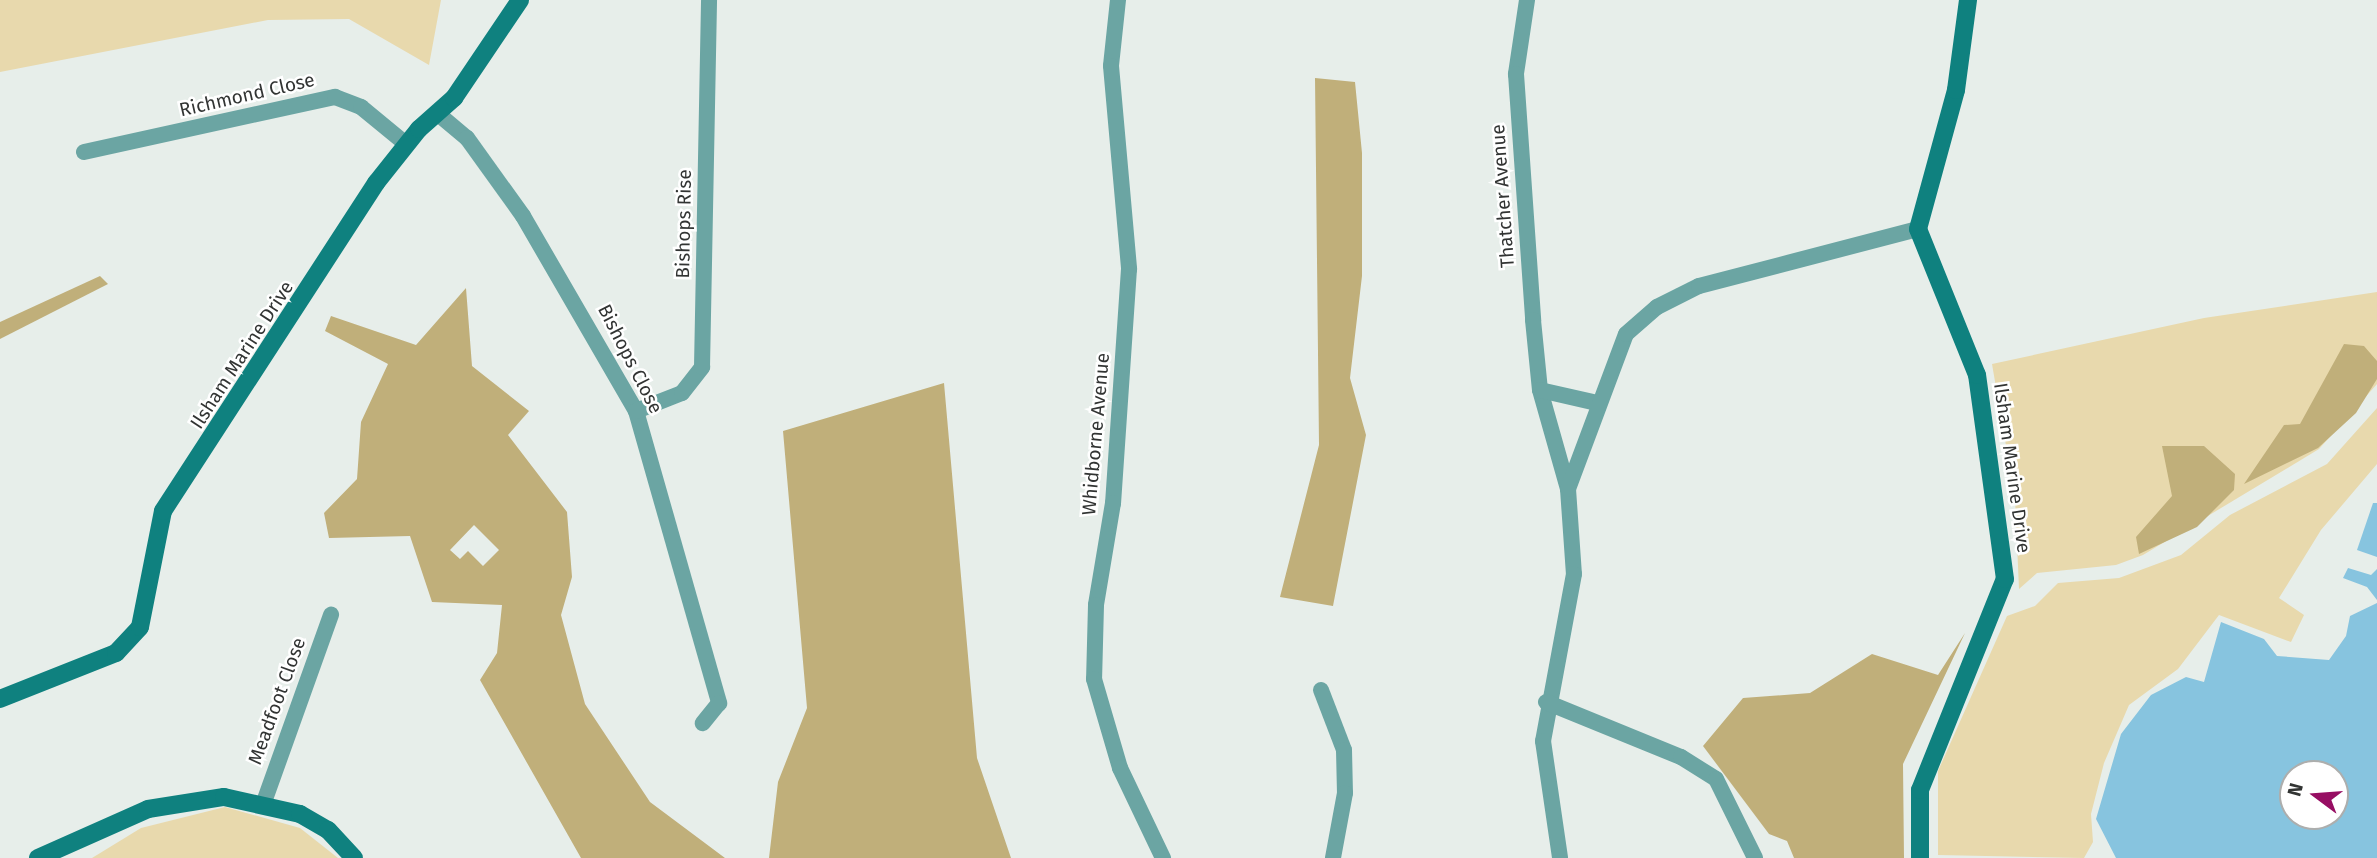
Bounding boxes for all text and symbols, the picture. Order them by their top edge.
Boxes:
street label: Richmond Close [177,68,317,122]
street label: Thatcher Avenue [1487,123,1519,269]
street label: Bishops Rise [672,169,696,279]
street label: Ilsham Marine Drive [186,277,298,433]
street label: Bishops Close [593,301,667,417]
street label: Whidborne Avenue [1078,352,1114,516]
street label: Ilsham Marine Drive [1989,381,2035,555]
street label: Meadfoot Close [244,635,310,767]
north arrow [2279,760,2349,830]
text: N [2282,780,2308,799]

